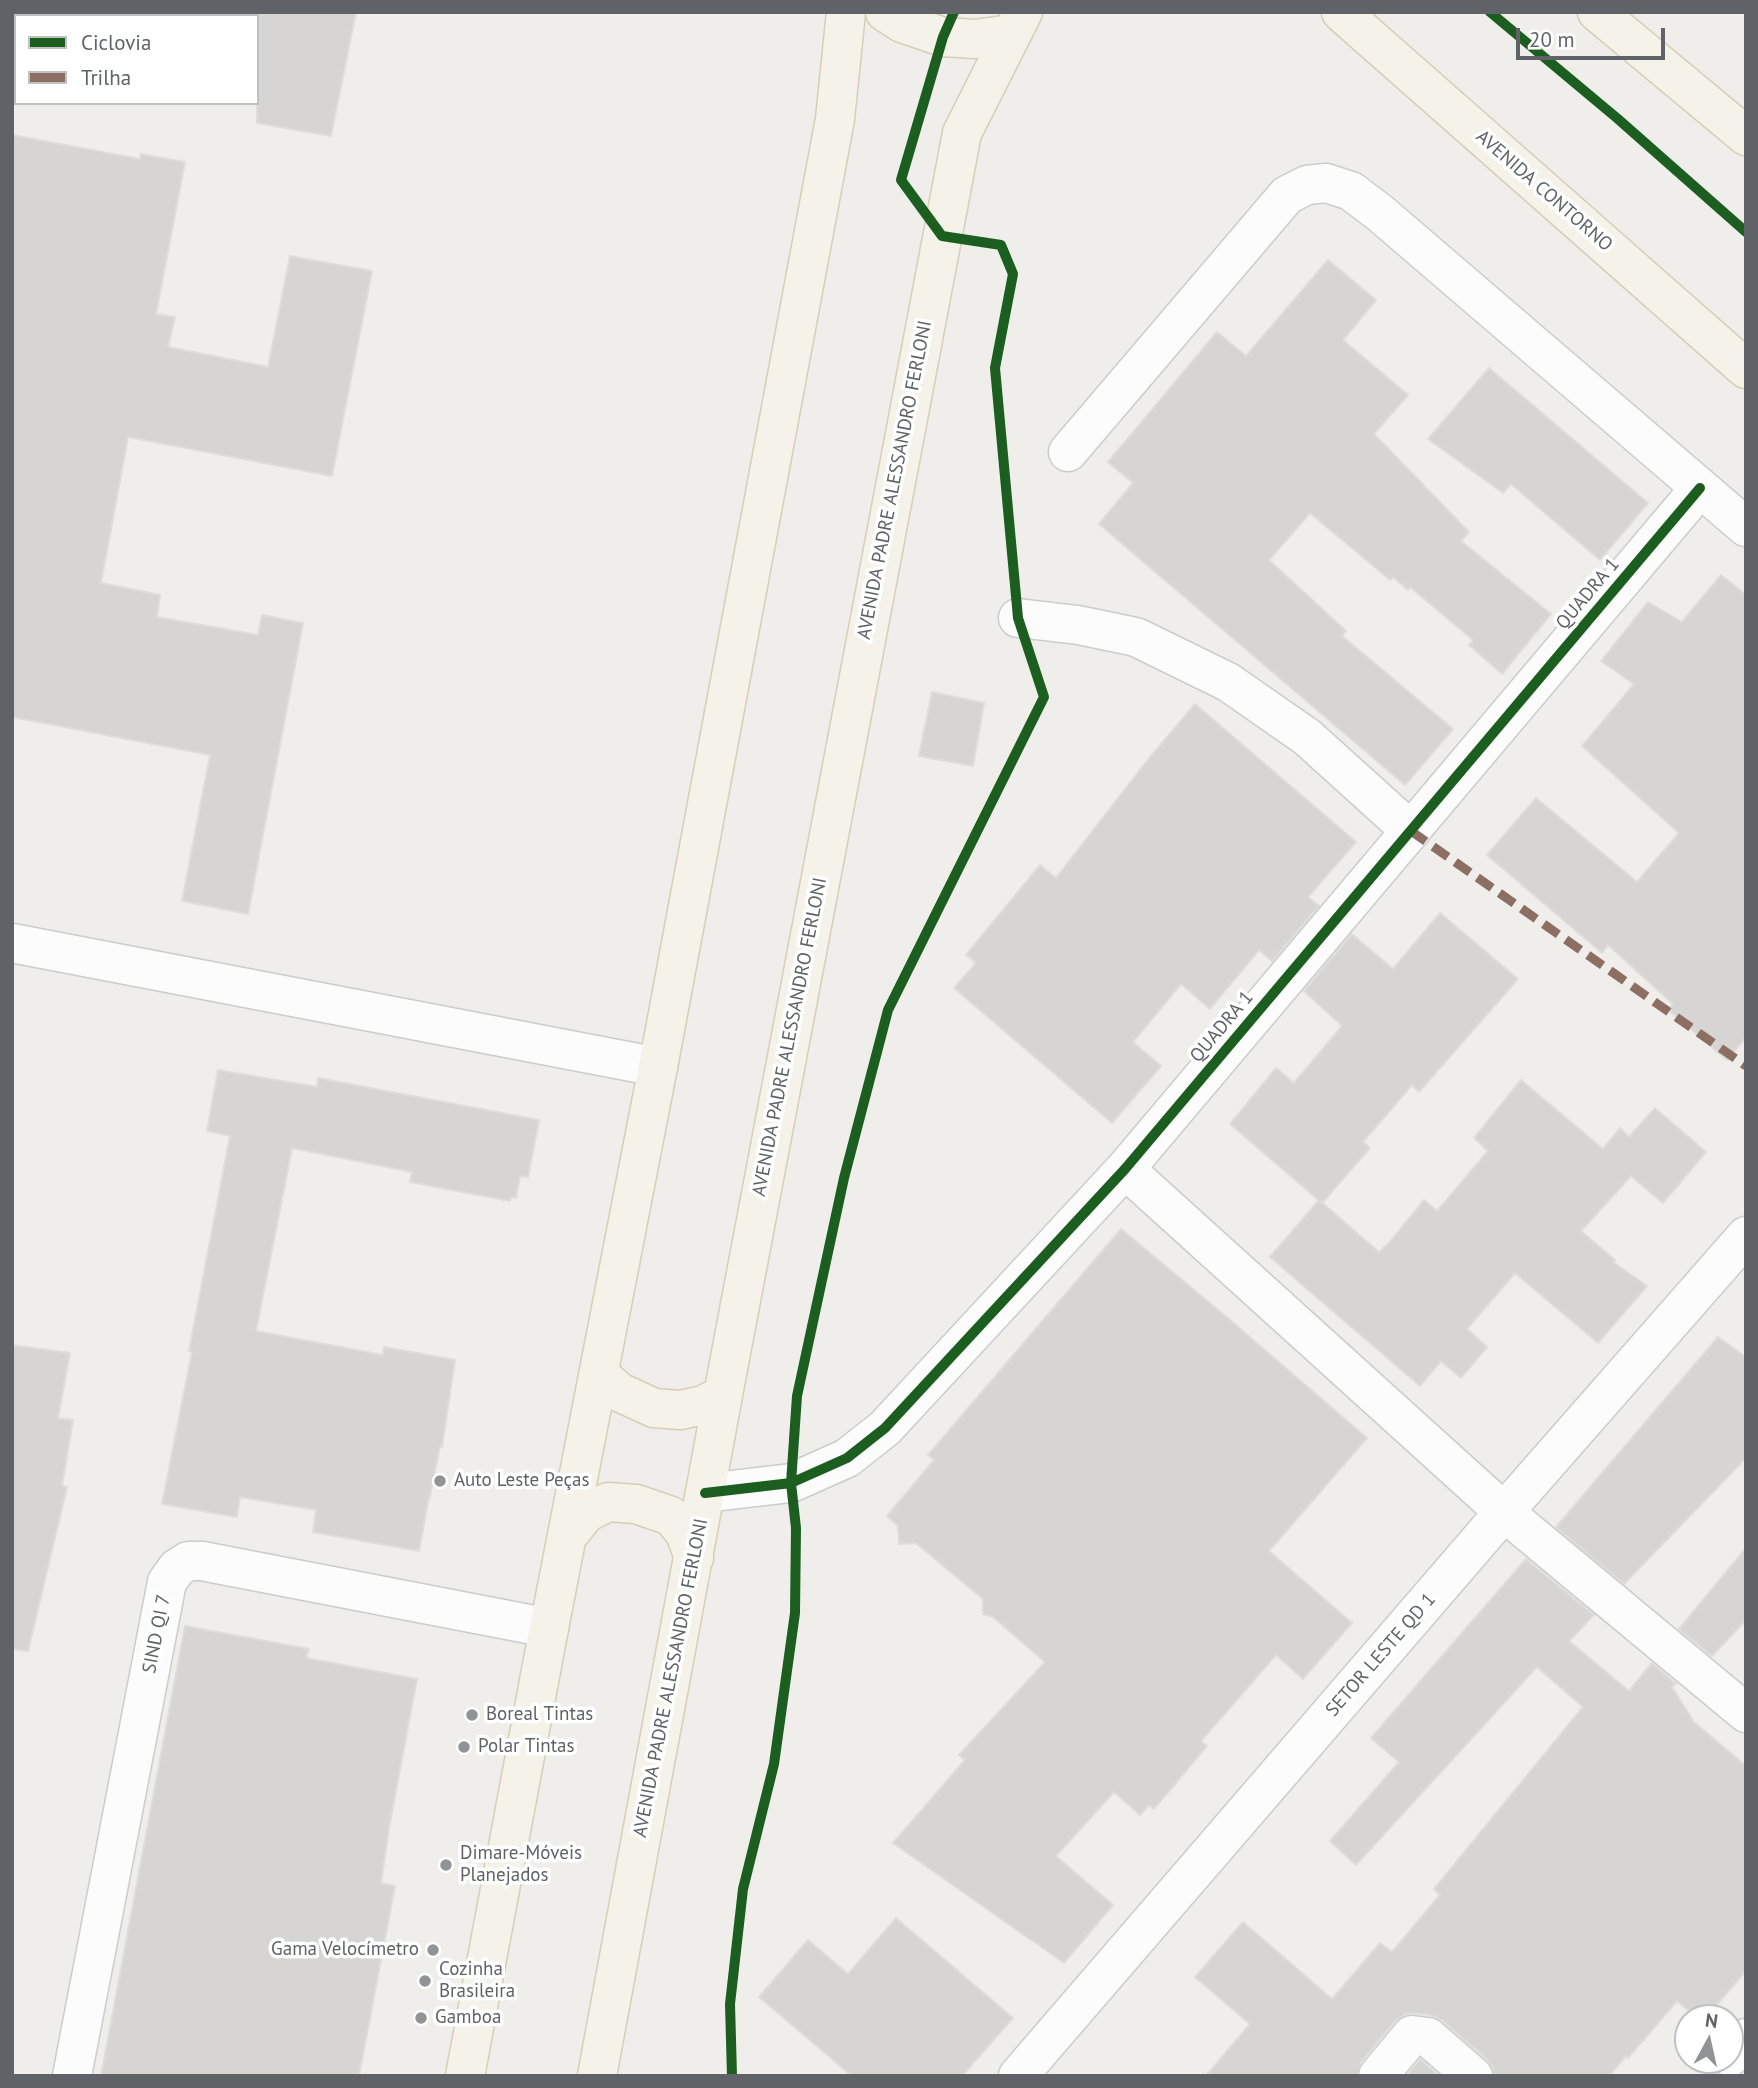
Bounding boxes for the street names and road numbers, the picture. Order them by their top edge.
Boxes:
street label: AVENIDA CONTORNO [1471,125,1617,257]
street label: AVENIDA PADRE ALESSANDRO FERLONI [853,319,937,641]
street label: QUADRA 1 [1552,554,1624,634]
street label: AVENIDA PADRE ALESSANDRO FERLONI [748,876,832,1198]
street label: QUADRA 1 [1186,987,1258,1067]
street label: AVENIDA PADRE ALESSANDRO FERLONI [629,1517,713,1839]
street label: SETOR LESTE QD 1 [1321,1589,1441,1721]
street label: SIND QI 7 [138,1593,176,1675]

